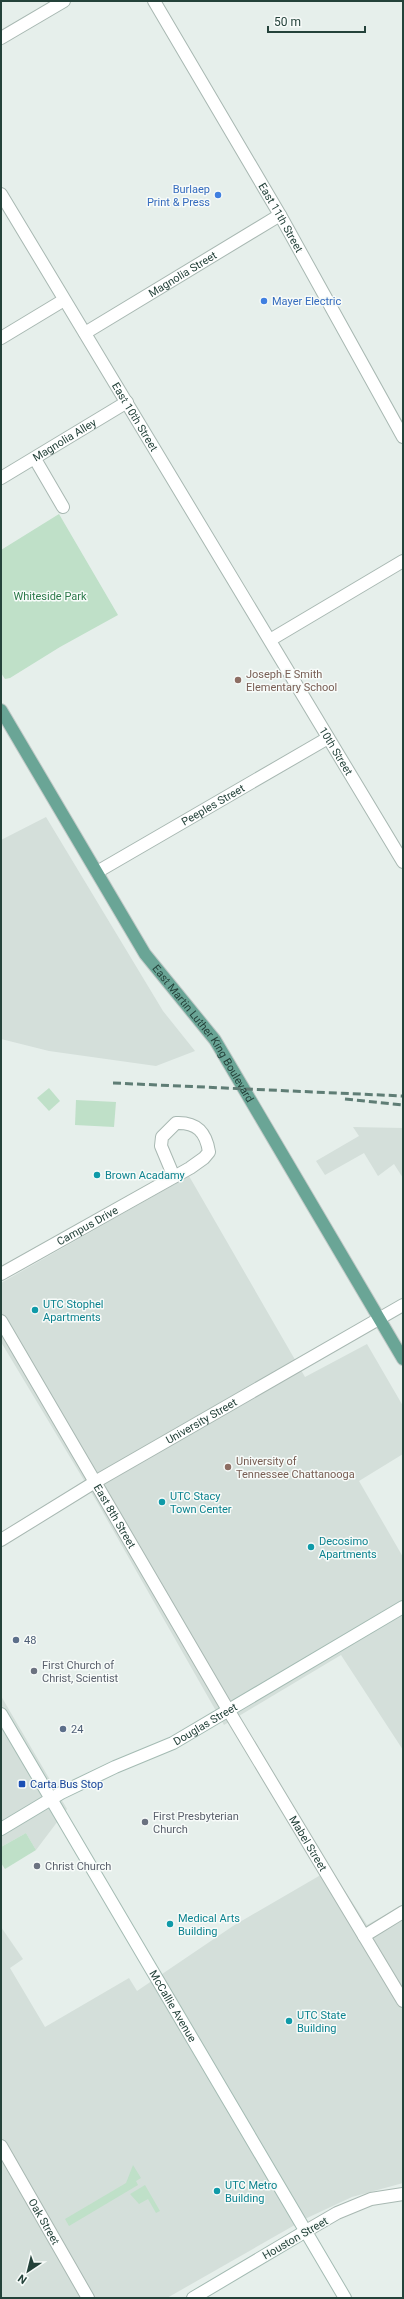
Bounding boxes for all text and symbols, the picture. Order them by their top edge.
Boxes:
scale bar [268,8,365,34]
text: 50 m [274,15,301,29]
street label: East 11th Street [255,181,306,255]
place label: Burlaep Print & Press [147,183,210,209]
marker: Burlaep Print & Press [213,190,223,200]
street label: Magnolia Street [146,249,220,300]
place label: Mayer Electric [272,295,341,308]
marker: Mayer Electric [259,296,269,306]
street label: East 10th Street [109,380,161,454]
street label: Magnolia Alley [31,416,99,464]
park label: Whiteside Park [13,590,87,603]
place label: Joseph E Smith Elementary School [246,668,337,694]
marker: Joseph E Smith Elementary School [233,675,243,685]
street label: 10th Street [316,725,355,778]
street label: Peeples Street [179,782,247,829]
street label: East Martin Luther King Boulevard [149,962,256,1105]
place label: Brown Acadamy [105,1169,186,1182]
marker: Brown Acadamy [92,1170,102,1180]
street label: Campus Drive [55,1204,121,1248]
place label: UTC Stophel Apartments [43,1298,103,1324]
marker: UTC Stophel Apartments [30,1305,40,1315]
street label: University Street [164,1396,240,1447]
place label: University of Tennessee Chattanooga [236,1455,355,1481]
marker: University of Tennessee Chattanooga [223,1462,233,1472]
street label: East 8th Street [91,1482,138,1551]
place label: UTC Stacy Town Center [170,1490,232,1516]
marker: UTC Stacy Town Center [157,1497,167,1507]
place label: Decosimo Apartments [319,1535,377,1561]
marker: Decosimo Apartments [306,1542,316,1552]
place label: 48 [24,1634,36,1647]
marker: 48 [11,1635,21,1645]
place label: First Church of Christ, Scientist [42,1659,119,1685]
marker: First Church of Christ, Scientist [29,1666,39,1676]
street label: Douglas Street [171,1700,240,1748]
place label: 24 [71,1723,83,1736]
marker: 24 [58,1724,68,1734]
place label: Carta Bus Stop [30,1778,103,1791]
marker: Carta Bus Stop [17,1779,27,1789]
place label: First Presbyterian Church [153,1810,239,1836]
street label: Mabel Street [286,1814,330,1874]
marker: First Presbyterian Church [140,1817,150,1827]
place label: Christ Church [45,1860,111,1873]
marker: Christ Church [32,1861,42,1871]
place label: Medical Arts Building [178,1912,240,1938]
marker: Medical Arts Building [165,1919,175,1929]
street label: McCallie Avenue [146,1968,199,2045]
place label: UTC State Building [297,2009,346,2035]
marker: UTC State Building [284,2016,294,2026]
place label: UTC Metro Building [225,2179,277,2205]
marker: UTC Metro Building [212,2186,222,2196]
street label: Oak Street [25,2196,62,2247]
street label: Houston Street [260,2214,331,2262]
north arrow [8,2251,48,2291]
text: N [15,2271,29,2286]

